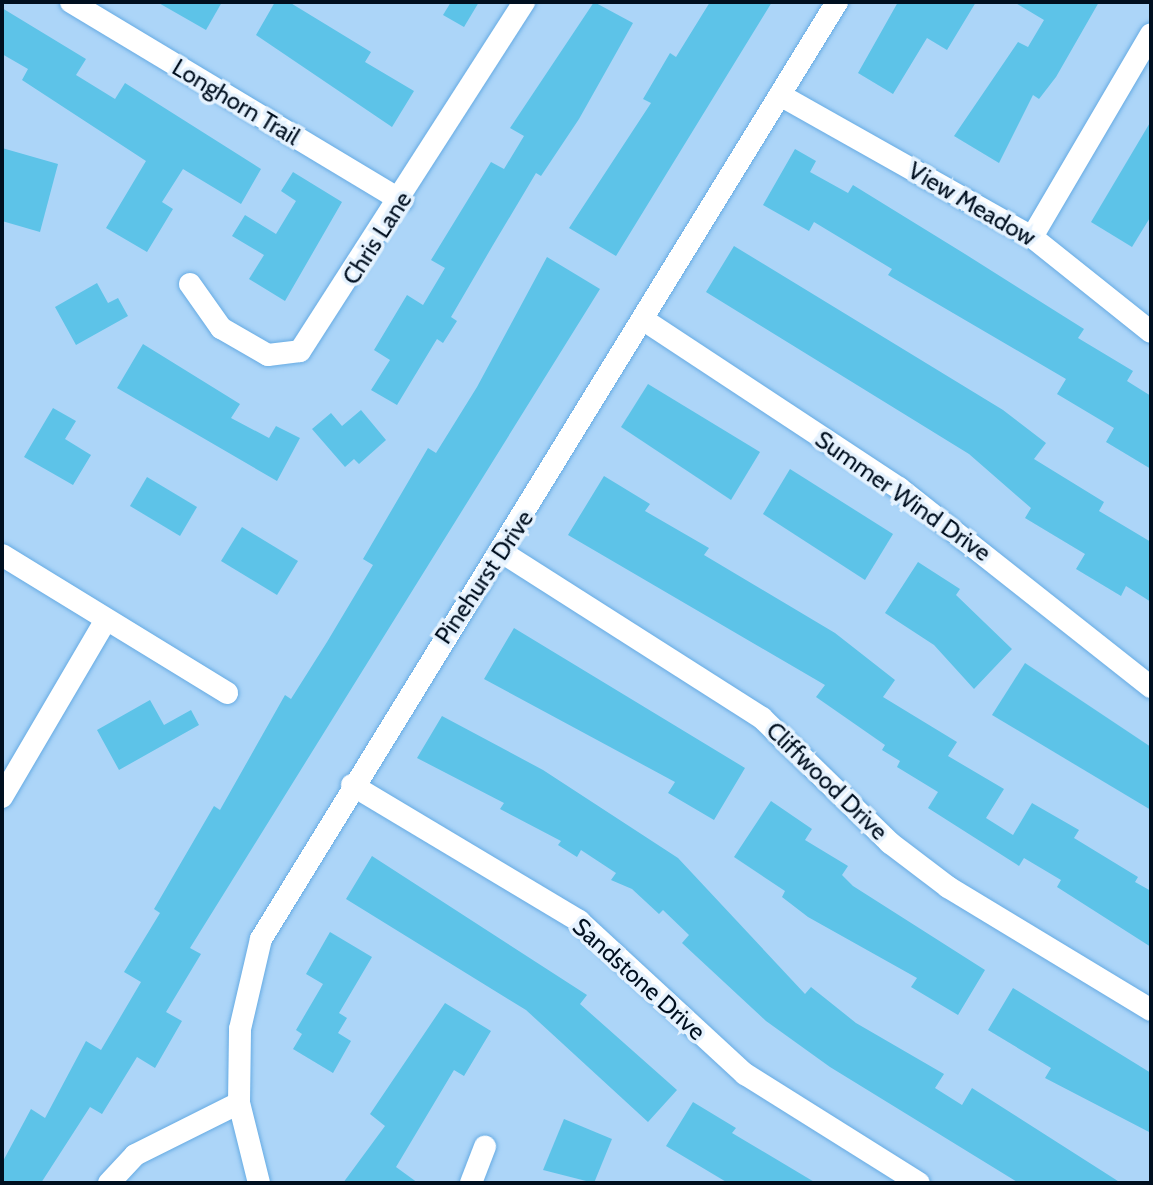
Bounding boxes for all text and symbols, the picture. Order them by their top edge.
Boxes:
street label: Longhorn Trail [167,53,305,151]
street label: View Meadow [903,156,1041,252]
street label: Chris Lane [336,186,418,290]
street label: Summer Wind Drive [810,425,996,567]
street label: Pinehurst Drive [429,505,539,649]
street label: Cliffwood Drive [760,716,894,846]
street label: Sandstone Drive [567,912,711,1046]

